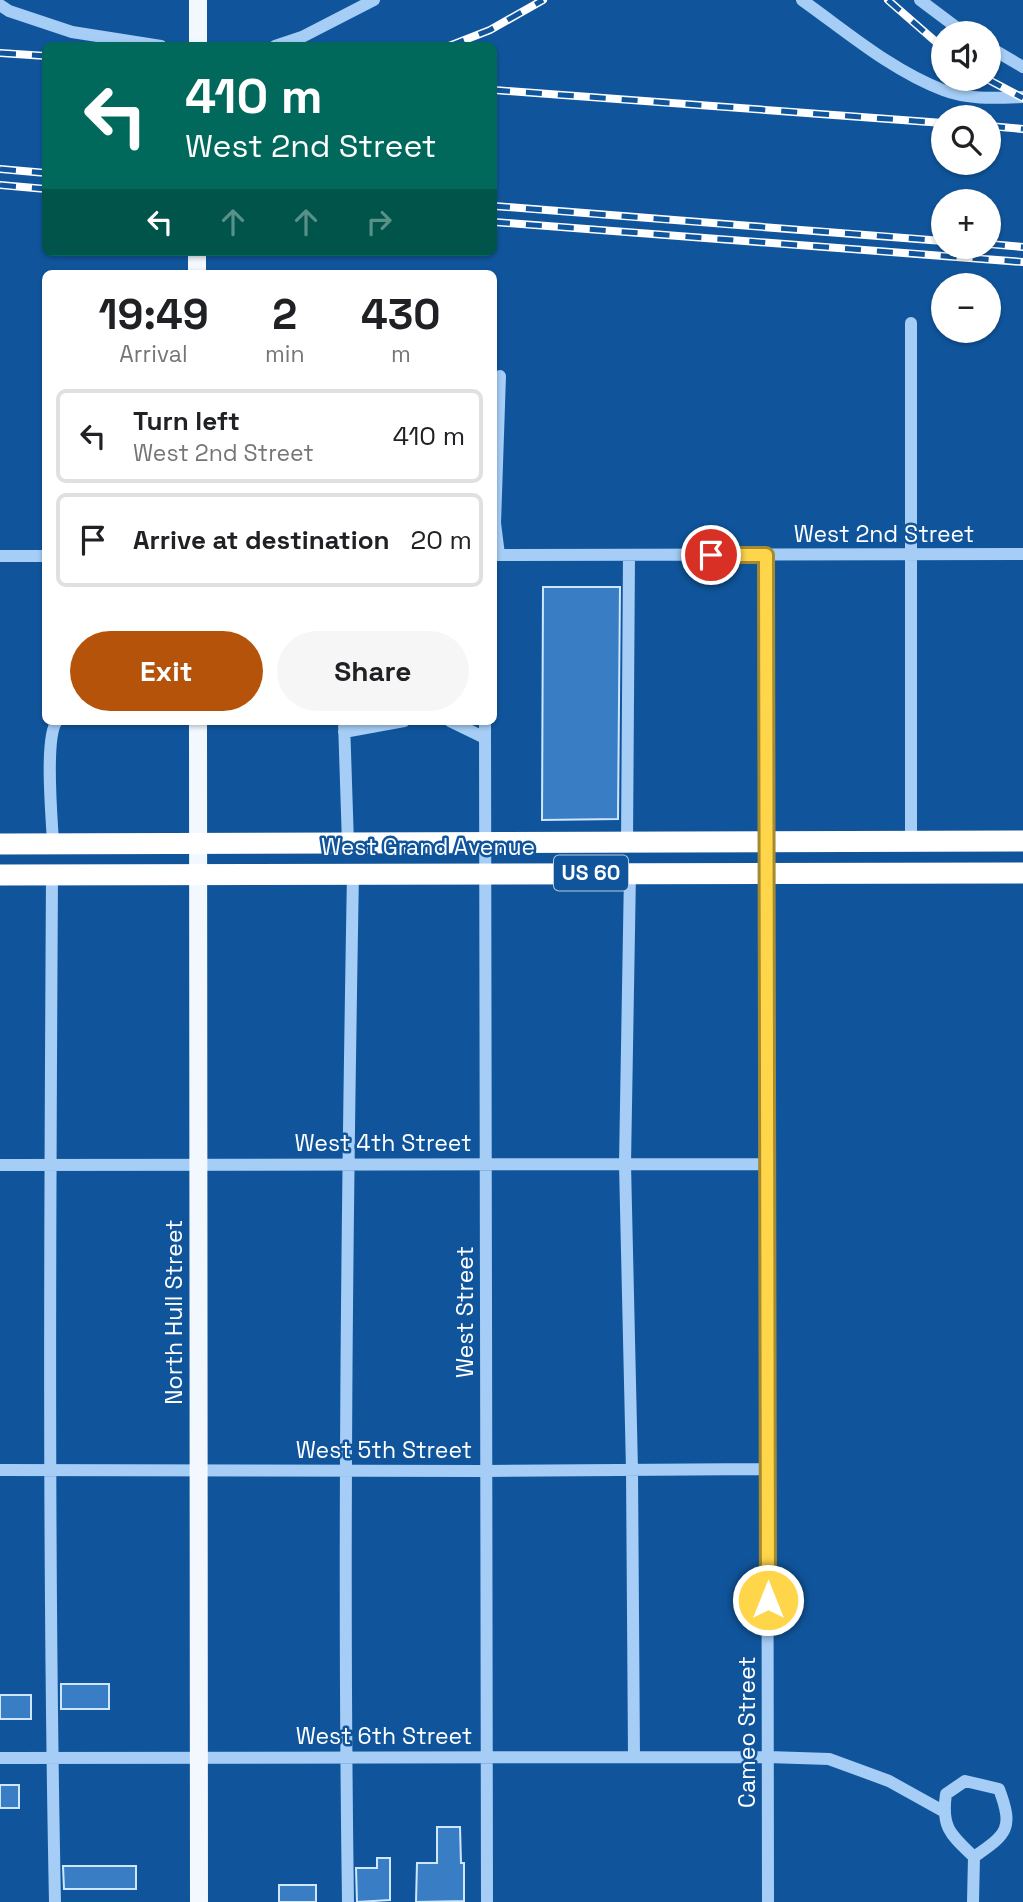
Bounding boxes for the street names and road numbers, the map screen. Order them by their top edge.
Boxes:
street label: West 2nd Street [794,519,974,549]
street label: West Grand Avenue [321,832,535,862]
road number: US 60 [554,856,628,890]
street label: West 4th Street [294,1128,472,1158]
street label: North Hull Street [159,1219,189,1405]
street label: West Street [450,1246,480,1378]
street label: West 5th Street [296,1435,472,1465]
street label: Cameo Street [732,1656,762,1808]
street label: West 6th Street [296,1721,472,1751]

